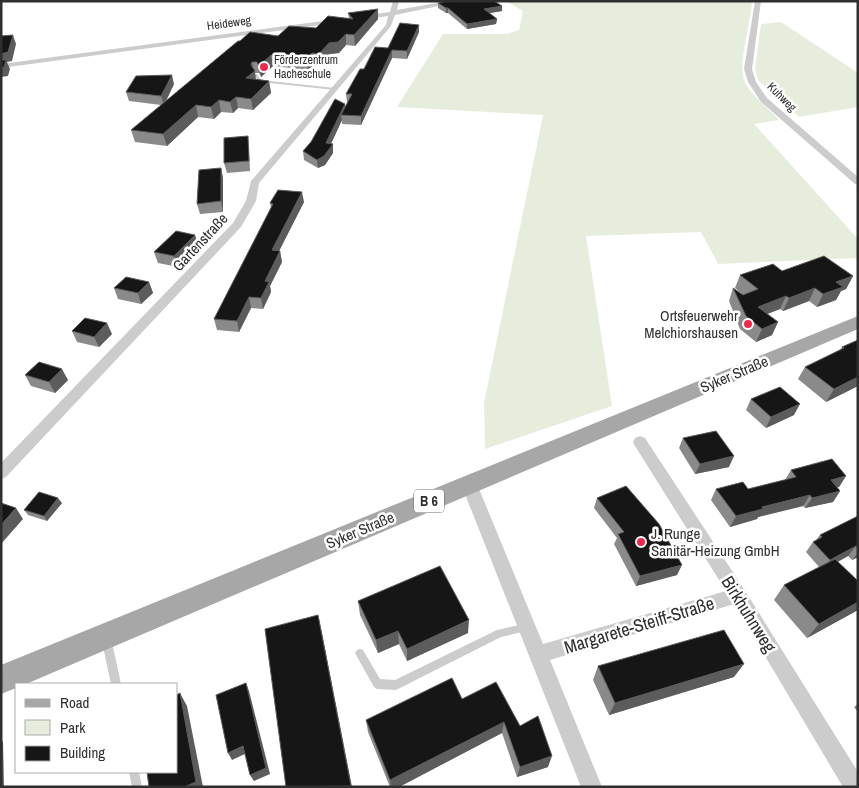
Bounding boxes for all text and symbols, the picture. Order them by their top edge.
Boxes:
street label: Heideweg [206,12,253,34]
place label: Förderzentrum Hacheschule [274,52,338,82]
marker: Förderzentrum Hacheschule [258,61,270,73]
street label: Kuhweg [764,79,801,116]
street label: Gartenstraße [168,208,232,276]
place label: Ortsfeuerwehr Melchiorshausen [644,305,738,343]
marker: Ortsfeuerwehr Melchiorshausen [742,318,754,330]
street label: Syker Straße [697,350,771,398]
road number: B 6 [414,490,444,512]
street label: Syker Straße [323,506,397,554]
place label: J. Runge Sanitär-Heizung GmbH [651,523,780,561]
marker: J. Runge Sanitär-Heizung GmbH [635,536,647,548]
street label: Birkhuhnweg [716,571,783,658]
street label: Margarete-Steiff-Straße [561,590,717,660]
legend [15,683,178,773]
text: Road [60,692,89,713]
text: Park [60,717,86,738]
text: Building [60,742,105,763]

